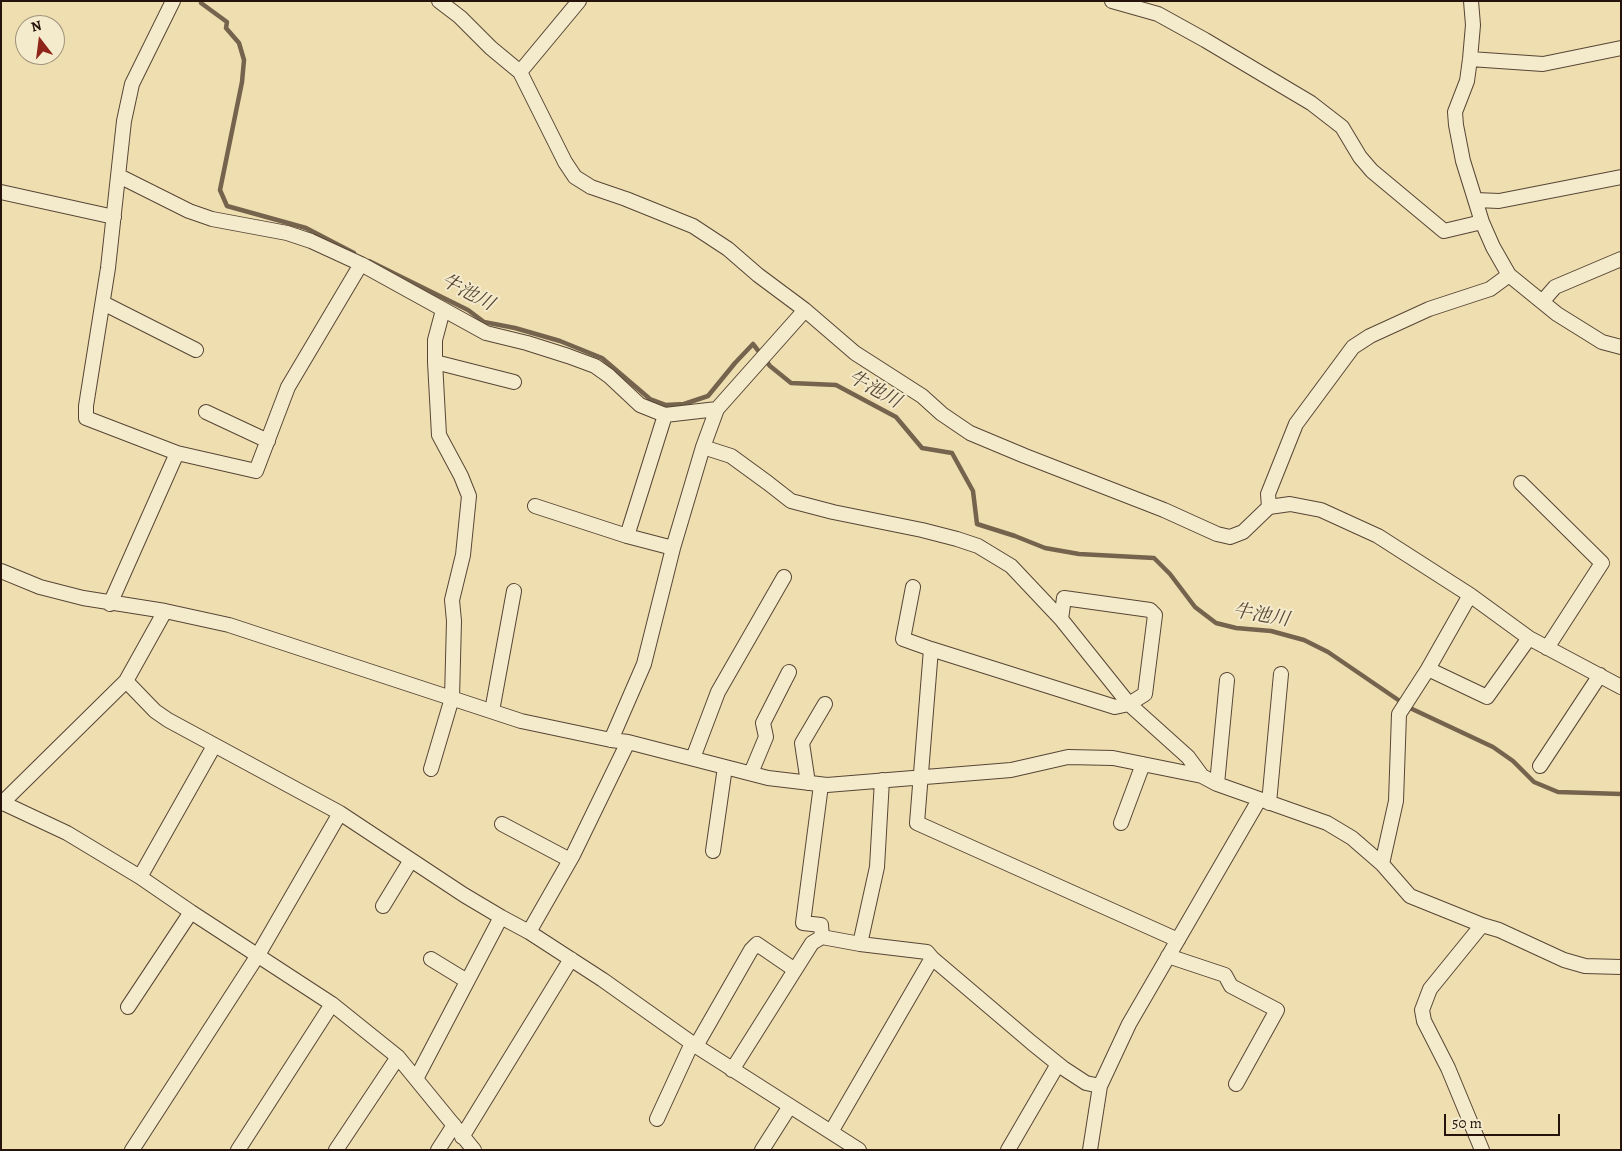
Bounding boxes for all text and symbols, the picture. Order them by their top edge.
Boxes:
north arrow [15,15,65,65]
text: N [29,15,44,36]
water label: 牛池川 [436,270,498,316]
water label: 牛池川 [844,366,904,414]
water label: 牛池川 [1231,600,1291,632]
scale bar [1447,1104,1563,1136]
text: 50 m [1452,1113,1482,1133]

